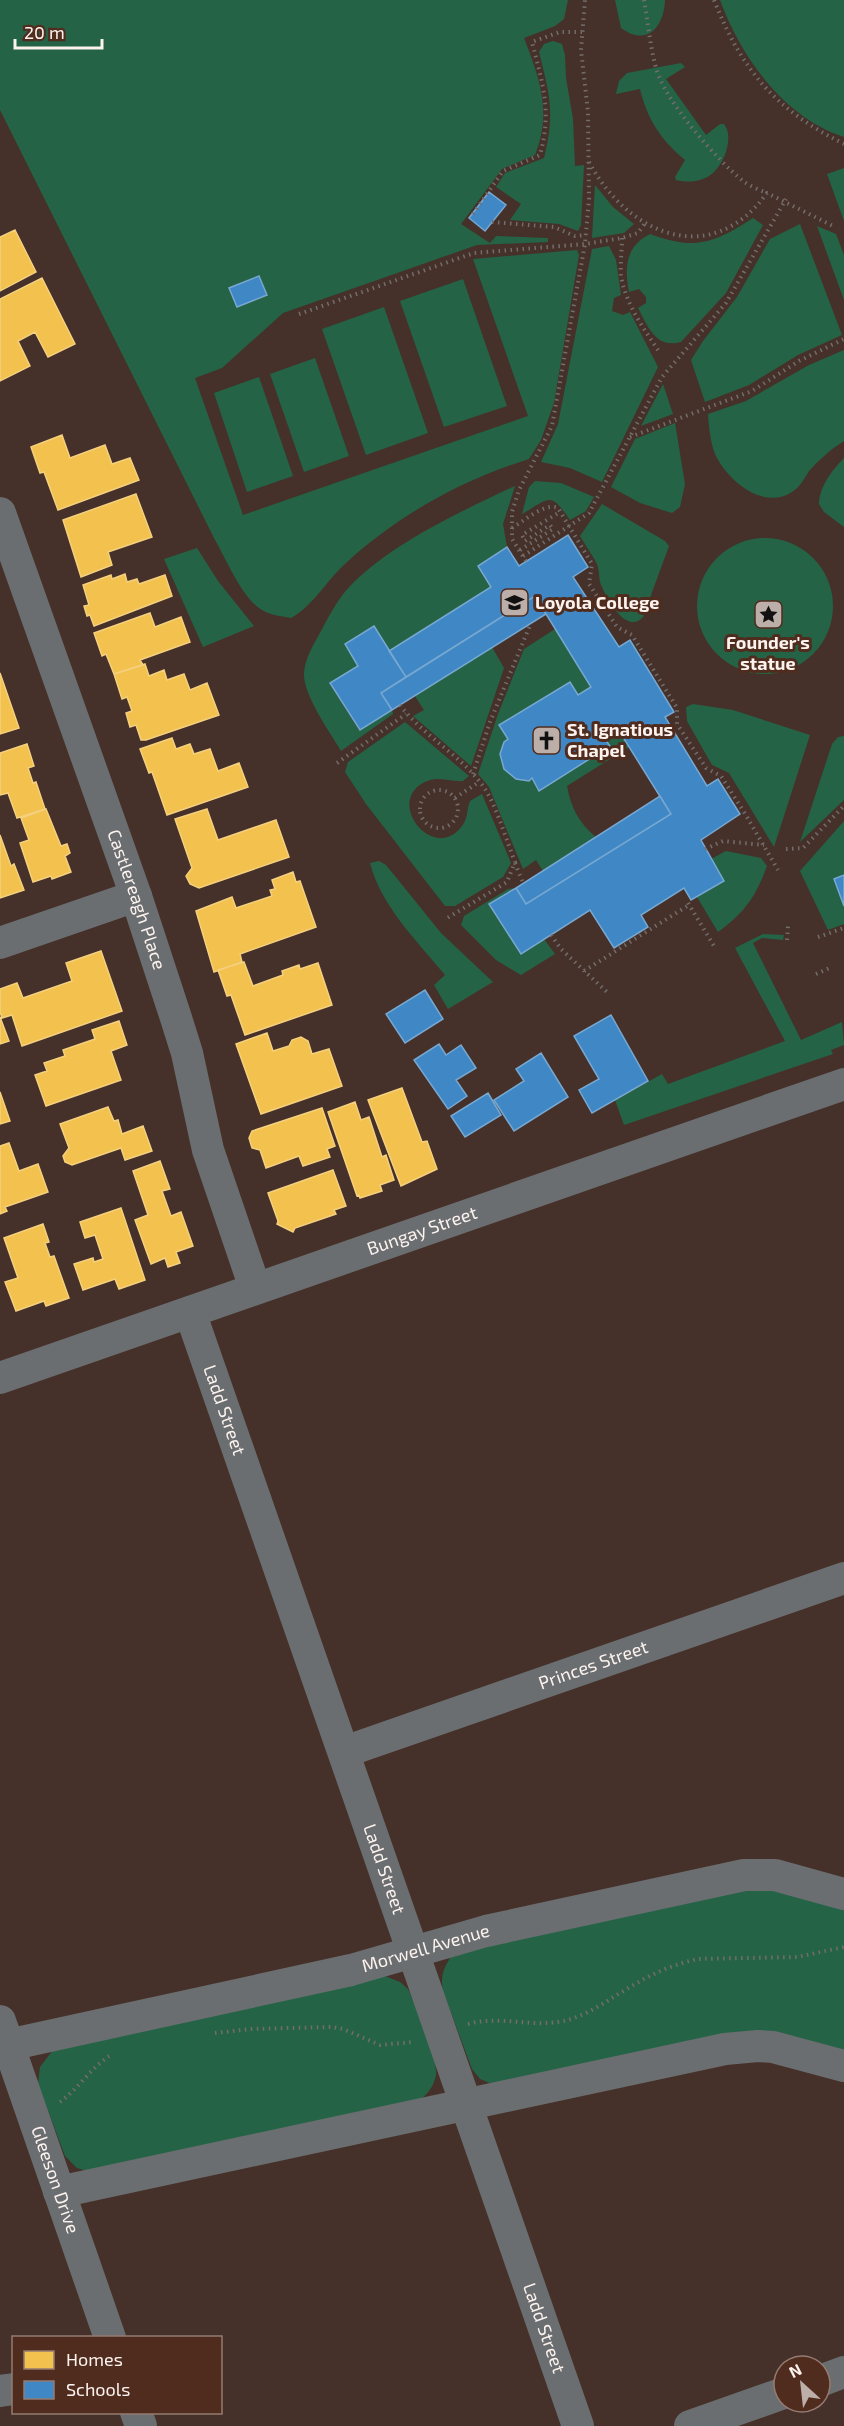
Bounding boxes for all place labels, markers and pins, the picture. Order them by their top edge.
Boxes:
school or university icon: Loyola College [498,587,530,619]
place label: Loyola College [535,591,659,613]
place icon: Founder's statue [752,598,784,630]
place label: Founder's statue [726,631,810,674]
place label: St. Ignatious Chapel [567,718,673,761]
church icon: St. Ignatious Chapel [530,724,562,756]

